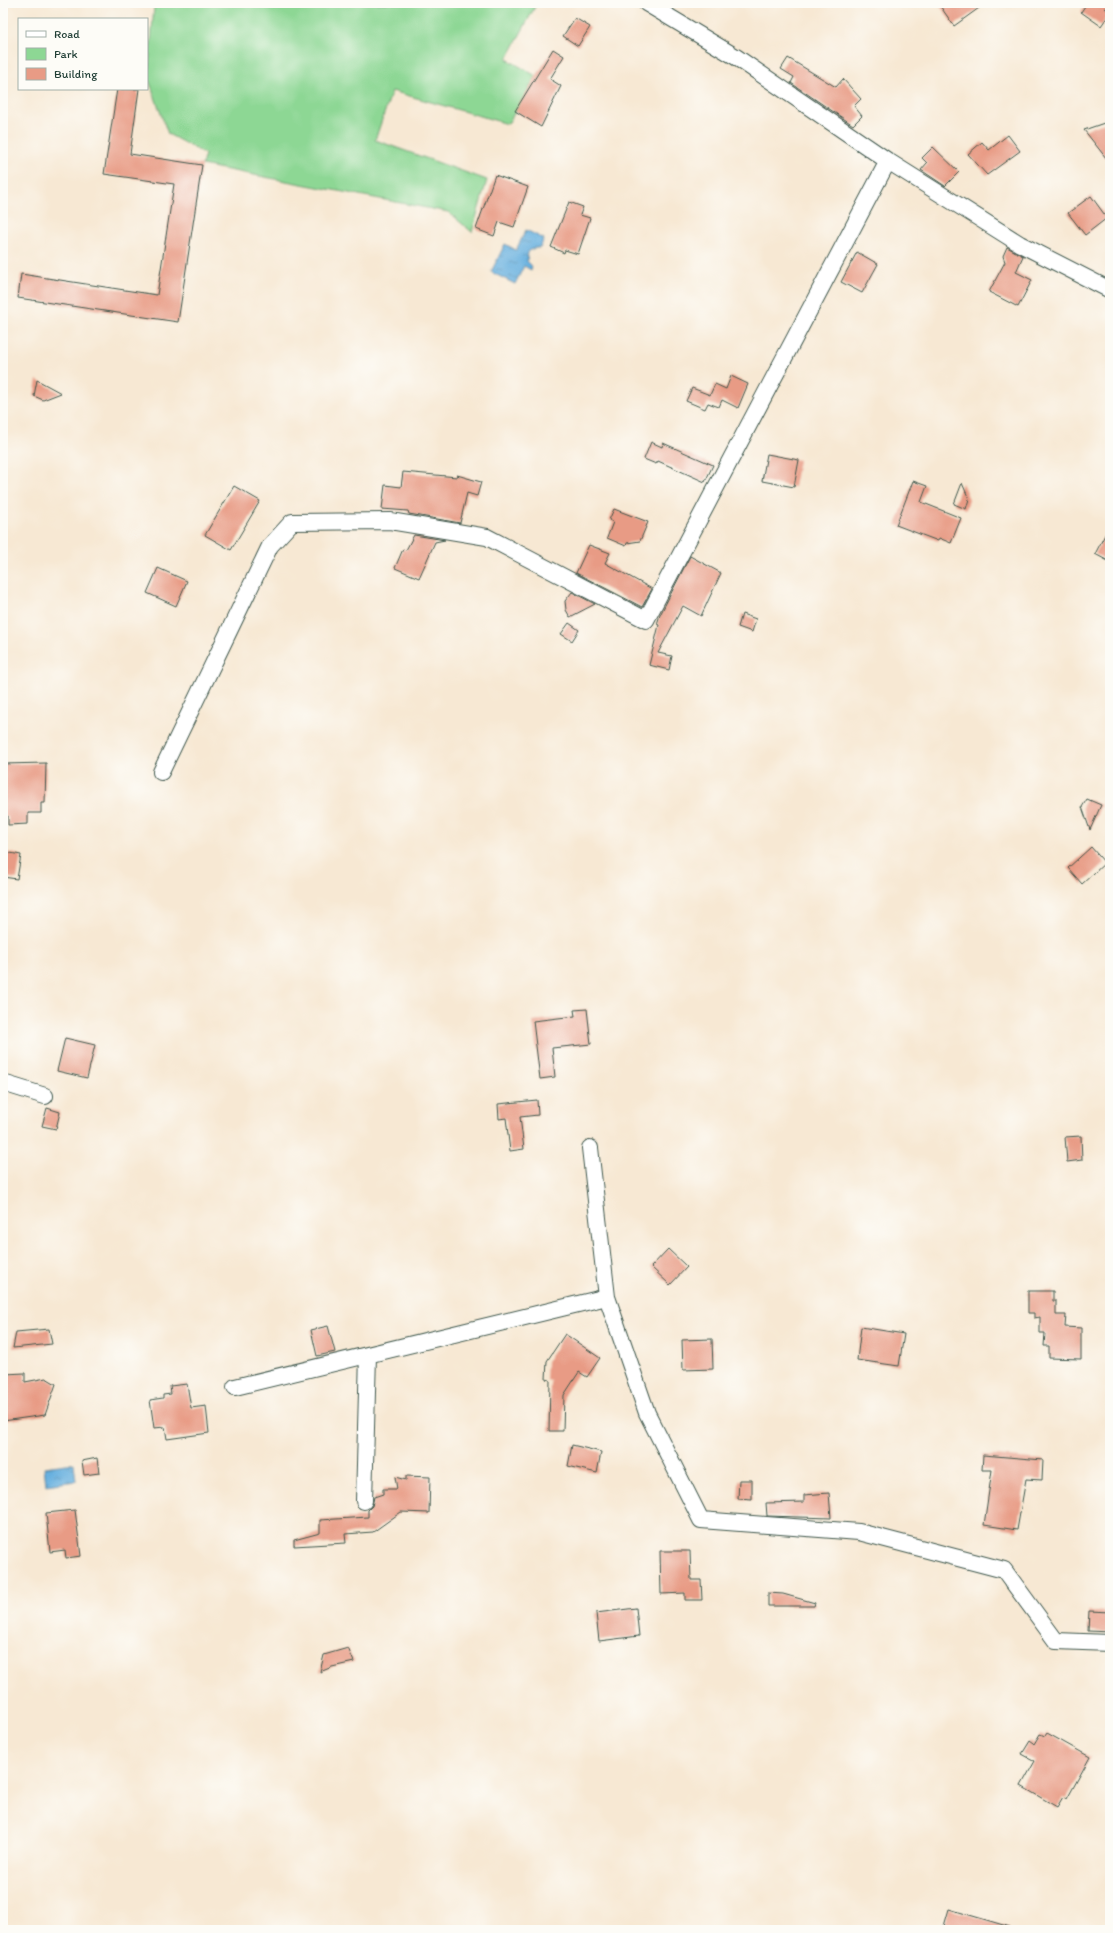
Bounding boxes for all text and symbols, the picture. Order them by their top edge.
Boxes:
legend [18,18,148,90]
text: Road [54,27,80,41]
text: Park [54,47,78,61]
text: Building [54,67,98,81]

